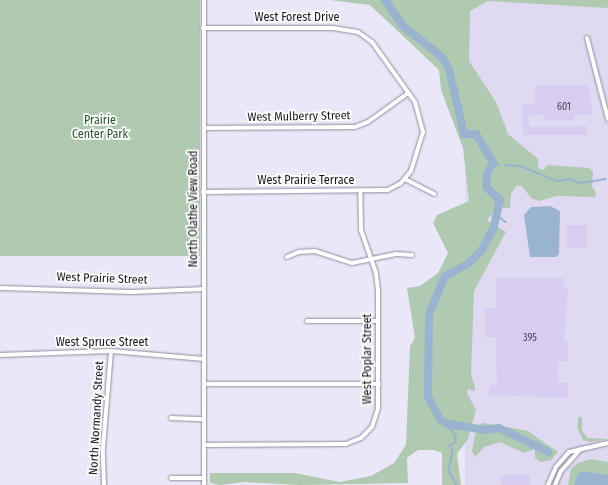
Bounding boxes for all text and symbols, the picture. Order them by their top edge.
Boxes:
street label: West Forest Drive [255,11,339,25]
house number: 601 [557,102,571,114]
street label: West Mulberry Street [247,109,351,125]
park label: Prairie Center Park [72,114,128,142]
street label: North Olathe View Road [187,151,201,267]
street label: West Prairie Terrace [258,174,354,188]
street label: West Prairie Street [56,270,148,288]
street label: West Poplar Street [361,314,375,404]
house number: 395 [523,333,537,345]
street label: West Spruce Street [56,336,148,350]
street label: North Normandy Street [87,361,107,475]

